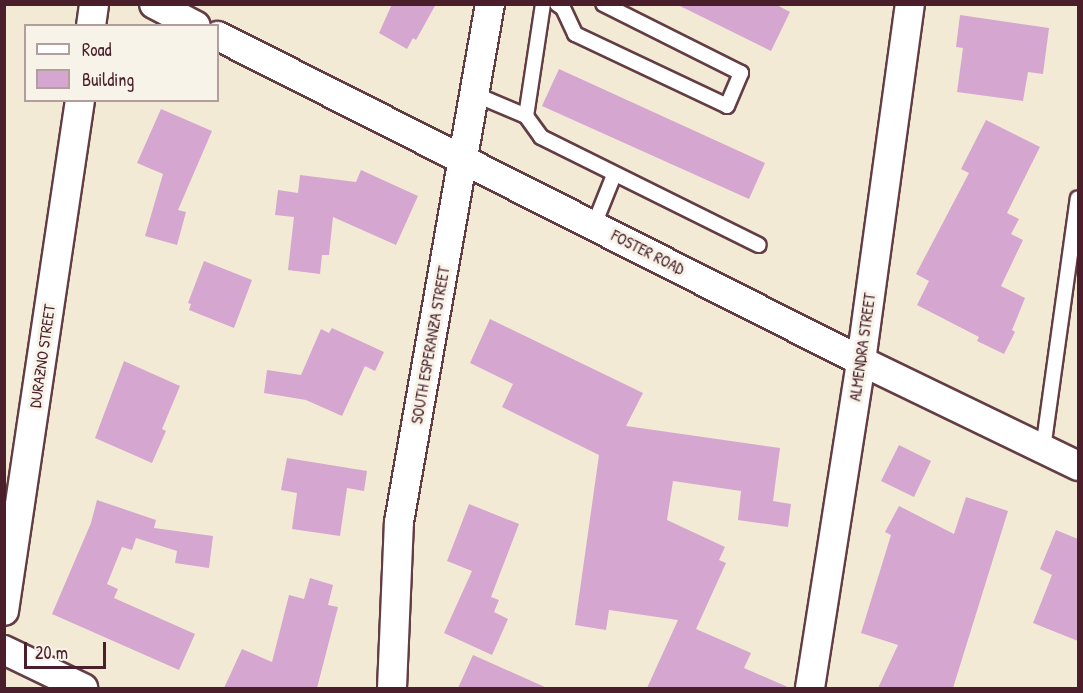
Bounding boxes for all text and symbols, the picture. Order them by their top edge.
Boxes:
legend [24,24,219,102]
text: Road [82,37,112,62]
text: Building [82,67,134,92]
street label: FOSTER ROAD [608,225,688,279]
street label: SOUTH ESPERANZA STREET [407,265,453,425]
street label: ALMENDRA STREET [845,292,879,402]
street label: DURAZNO STREET [25,303,59,409]
scale bar [27,630,110,668]
text: 20 m [35,640,68,665]

